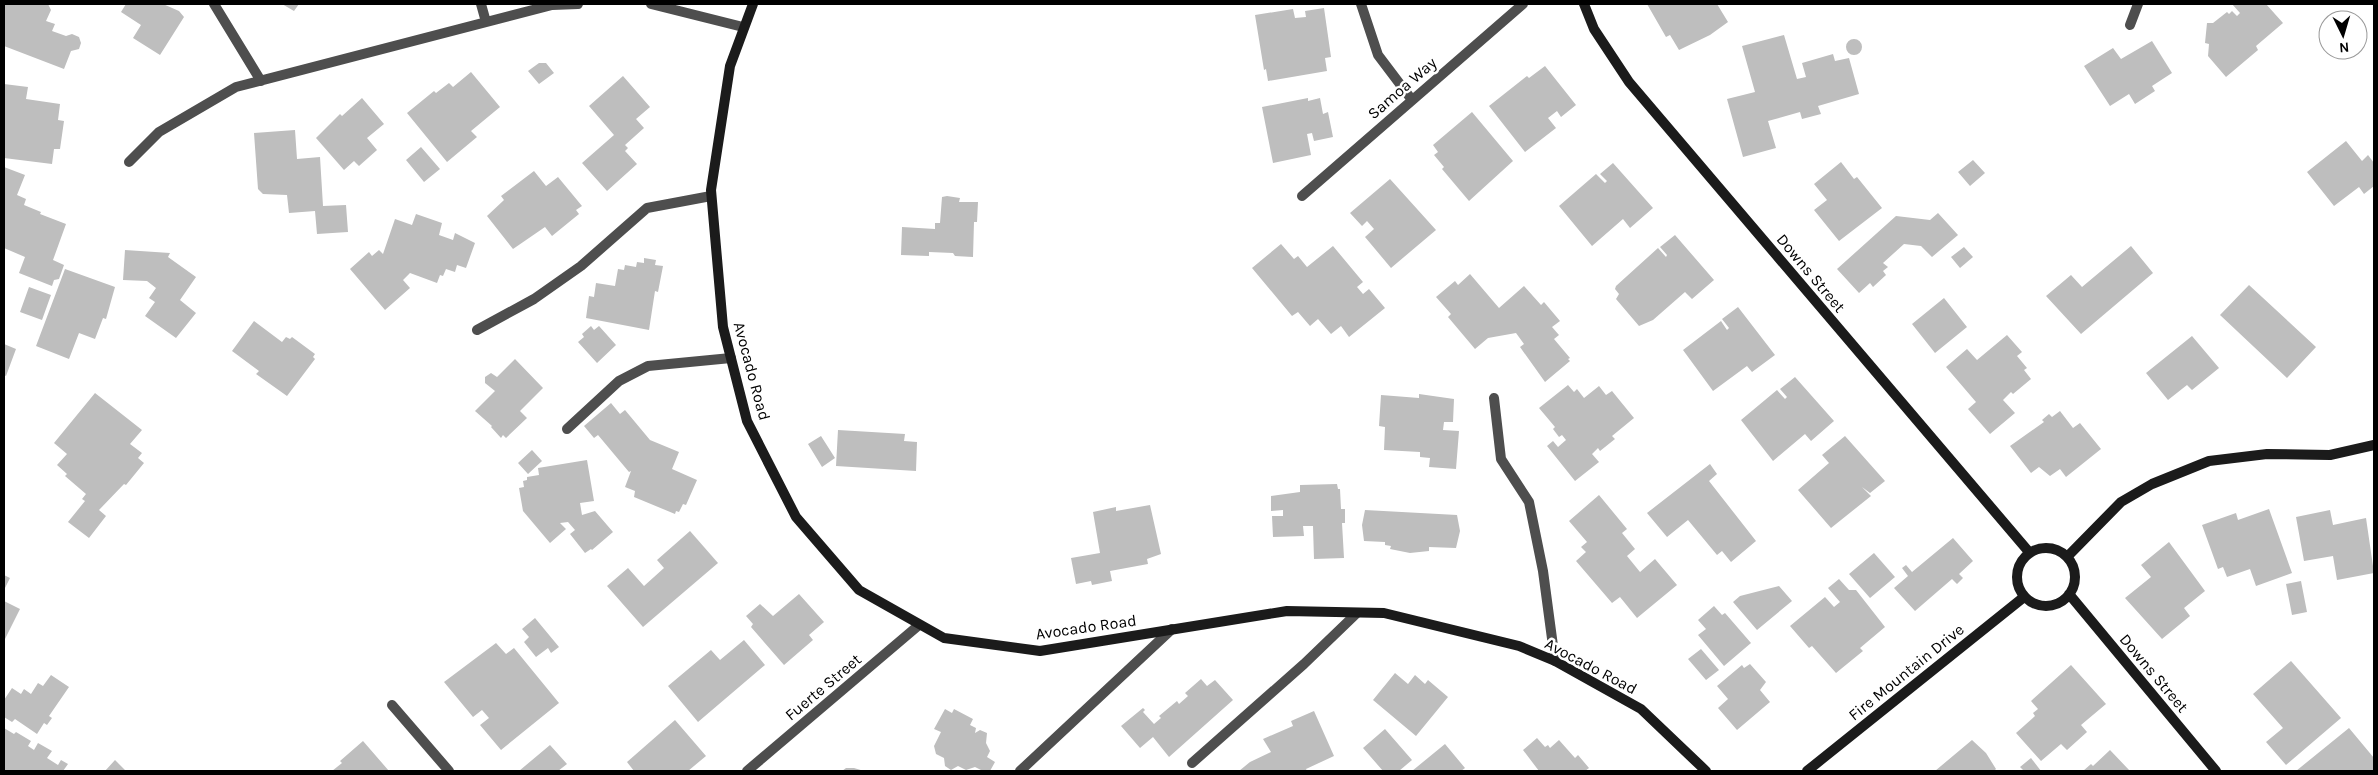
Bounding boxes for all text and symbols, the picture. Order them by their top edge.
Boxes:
north arrow [2318,10,2368,60]
text: N [2338,39,2350,56]
street label: Samoa Way [1364,53,1441,123]
street label: Downs Street [1773,230,1849,316]
street label: Avocado Road [730,319,774,423]
street label: Avocado Road [1034,611,1138,643]
street label: Fire Mountain Drive [1844,620,1968,724]
street label: Downs Street [2116,630,2192,716]
street label: Avocado Road [1542,634,1640,698]
street label: Fuerte Street [781,650,865,724]

